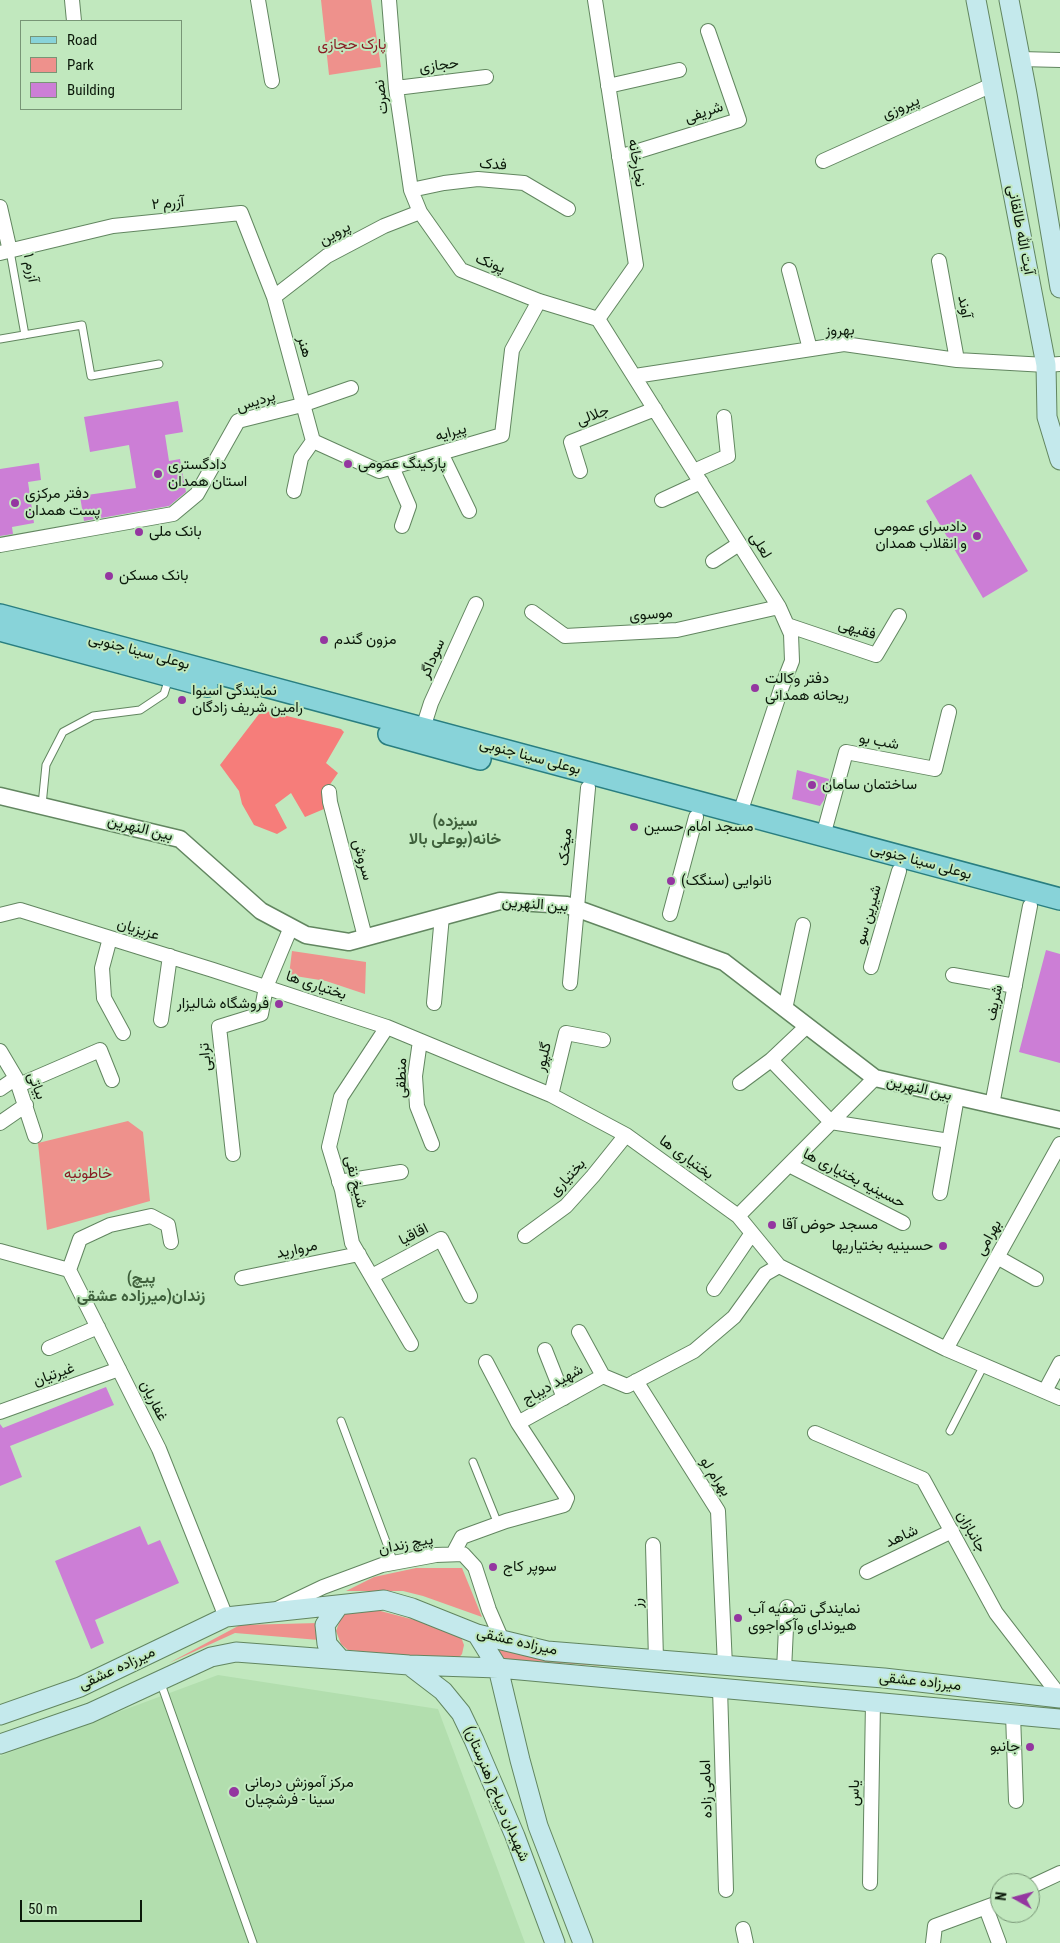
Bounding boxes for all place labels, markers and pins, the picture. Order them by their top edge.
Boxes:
place label: پارکینگ عمومی [358,455,446,473]
place label: دادگستری استان همدان [168,456,247,491]
marker: پارکینگ عمومی [342,458,354,470]
marker: دادگستری استان همدان [152,468,164,480]
place label: دفتر مرکزی پست همدان [25,485,100,520]
marker: دفتر مرکزی پست همدان [9,497,21,509]
place label: دادسرای عمومی و انقلاب همدان [874,518,967,553]
place label: بانک ملی [149,523,202,541]
marker: بانک ملی [133,526,145,538]
marker: دادسرای عمومی و انقلاب همدان [971,530,983,542]
place label: بانک مسکن [119,567,188,585]
marker: بانک مسکن [103,570,115,582]
place label: مزون گندم [334,631,396,649]
marker: مزون گندم [318,634,330,646]
place label: دفتر وکالت ریحانه همدانی [765,670,849,705]
place label: نمایندگی اسنوا رامین شریف زادگان [192,682,303,717]
marker: دفتر وکالت ریحانه همدانی [749,682,761,694]
marker: نمایندگی اسنوا رامین شریف زادگان [176,694,188,706]
place label: ساختمان سامان [822,776,917,794]
marker: ساختمان سامان [806,779,818,791]
place label: مسجد امام حسین [644,818,754,836]
marker: مسجد امام حسین [628,821,640,833]
place label: نانوایی (سنگک) [681,872,772,890]
marker: نانوایی (سنگک) [665,875,677,887]
place label: فروشگاه شالیزار [177,995,269,1013]
marker: فروشگاه شالیزار [273,998,285,1010]
place label: مسجد حوض آقا [782,1216,878,1234]
marker: مسجد حوض آقا [766,1219,778,1231]
place label: حسینیه بختیاریها [832,1237,933,1255]
marker: حسینیه بختیاریها [937,1240,949,1252]
place label: سوپر کاج [503,1558,557,1576]
marker: سوپر کاج [487,1561,499,1573]
place label: نمایندگی تصفیه آب هیوندای وآکواجوی [748,1600,860,1635]
marker: نمایندگی تصفیه آب هیوندای وآکواجوی [732,1612,744,1624]
place label: جانبو [990,1738,1020,1756]
marker: جانبو [1024,1741,1036,1753]
place label: مرکز آموزش درمانی سینا - فرشچیان [245,1774,354,1809]
marker: مرکز آموزش درمانی سینا - فرشچیان [227,1785,241,1799]

